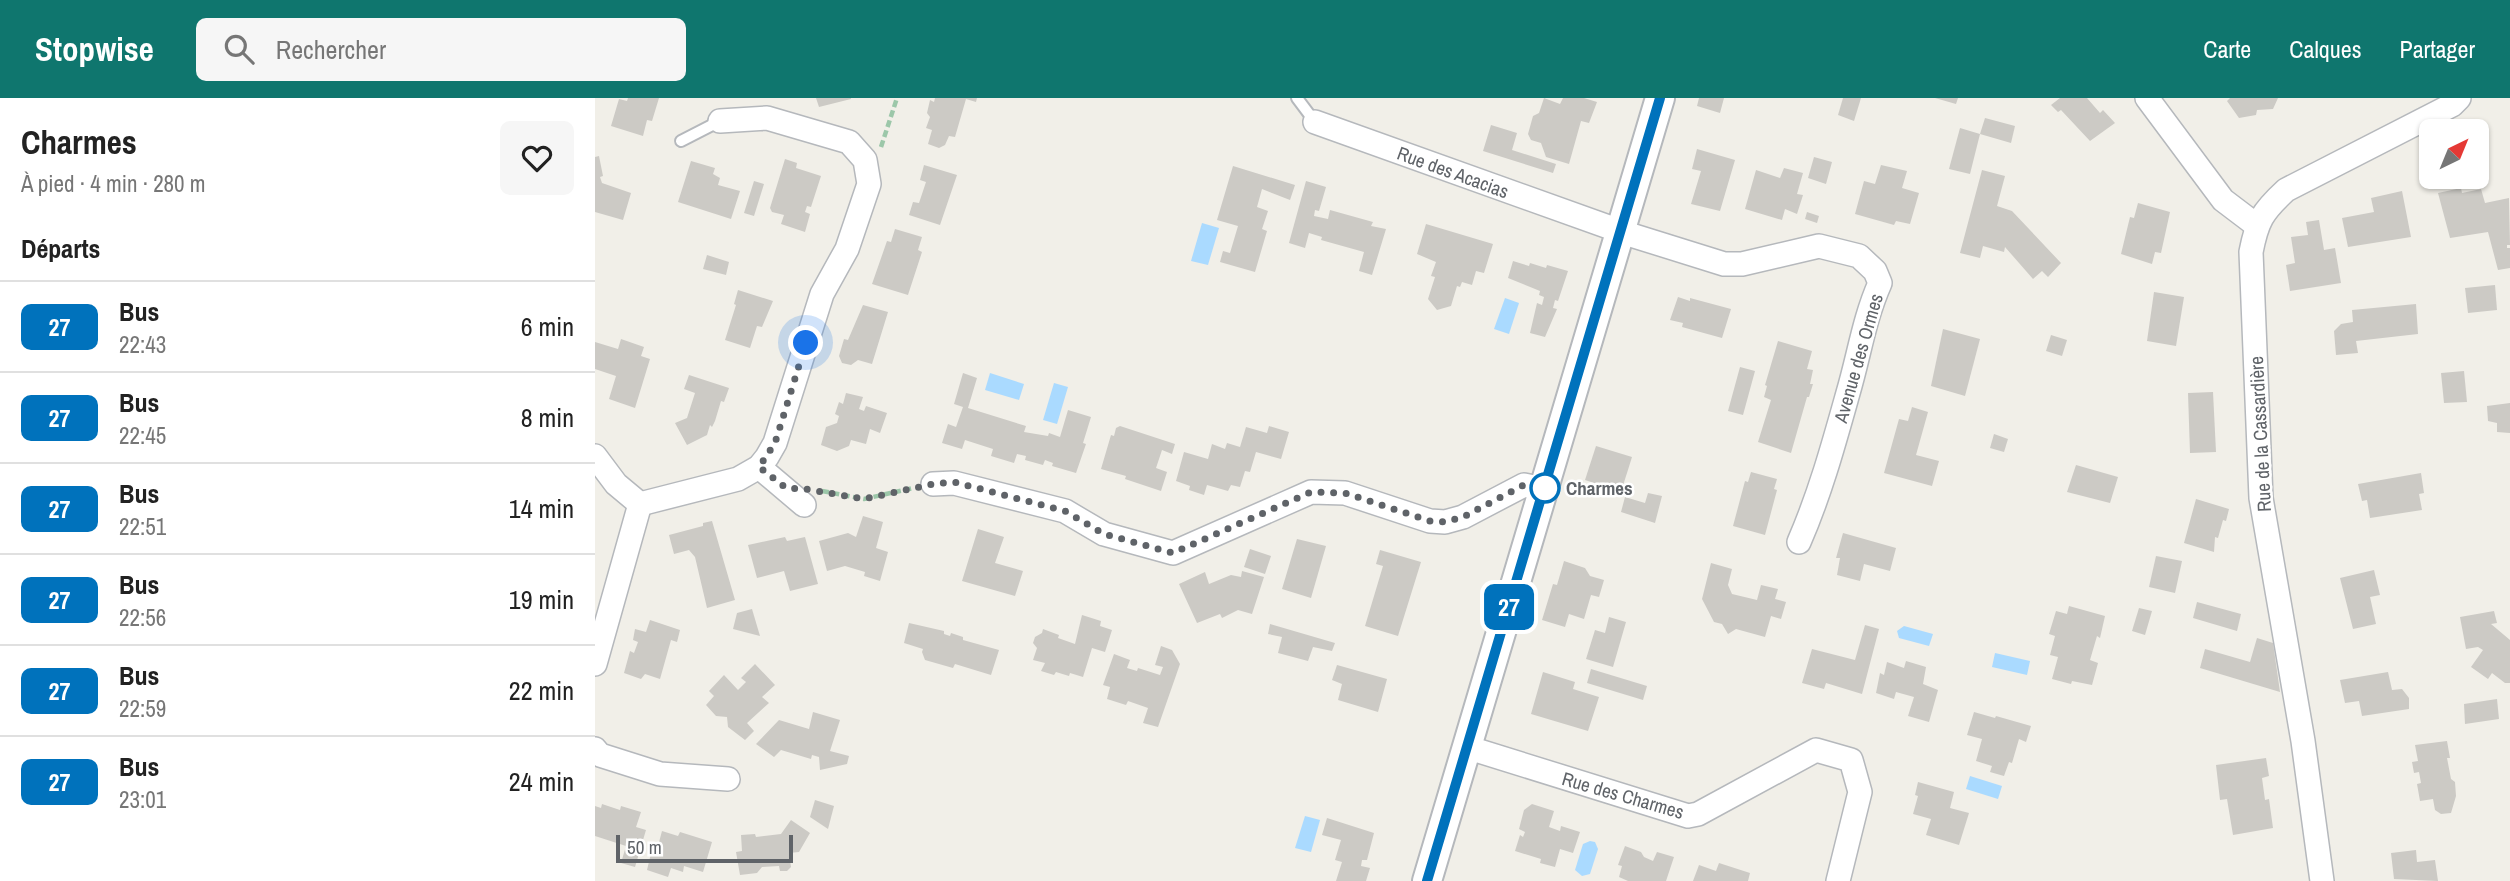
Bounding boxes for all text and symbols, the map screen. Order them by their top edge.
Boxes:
search box [196,18,686,81]
text: Stopwise [35,27,154,71]
icon: search [220,30,258,68]
text: Rechercher [276,32,386,67]
text: Carte [2203,33,2251,65]
text: Calques [2289,33,2362,65]
text: Partager [2400,33,2475,65]
north arrow [2419,119,2489,189]
map controls [2419,119,2489,189]
text: Charmes [21,120,137,164]
button: heart [500,121,574,195]
street label: Rue des Acacias [1394,140,1513,204]
text: À pied · 4 min · 280 m [21,168,206,199]
text: Départs [21,231,100,266]
street label: Avenue des Ormes [1827,290,1889,427]
text: Bus [119,294,159,329]
text: 6 min [521,309,574,344]
text: 27 [49,311,70,343]
your location [788,325,823,360]
text: 22:43 [119,329,166,360]
street label: Rue de la Cassardière [2243,355,2277,513]
text: Bus [119,385,159,420]
text: 8 min [521,400,574,435]
text: 27 [49,402,70,434]
text: 22:45 [119,420,166,451]
marker: Charmes [1530,473,1560,503]
place label: Charmes [1566,475,1633,501]
text: Bus [119,476,159,511]
text: 14 min [509,491,574,526]
text: 27 [49,493,70,525]
text: 22:51 [119,511,166,542]
text: Bus [119,567,159,602]
text: 19 min [509,582,574,617]
text: 27 [49,584,70,616]
line badge: 27 [1478,584,1541,630]
text: 27 [1498,591,1520,623]
text: 22:56 [119,602,166,633]
text: Bus [119,658,159,693]
text: 22 min [509,673,574,708]
text: 27 [49,675,70,707]
text: 22:59 [119,693,166,724]
text: Bus [119,749,159,784]
text: 24 min [509,764,574,799]
street label: Rue des Charmes [1559,765,1687,825]
text: 27 [49,766,70,798]
text: 23:01 [119,784,166,815]
scale bar [616,832,793,864]
text: 50 m [627,834,662,860]

